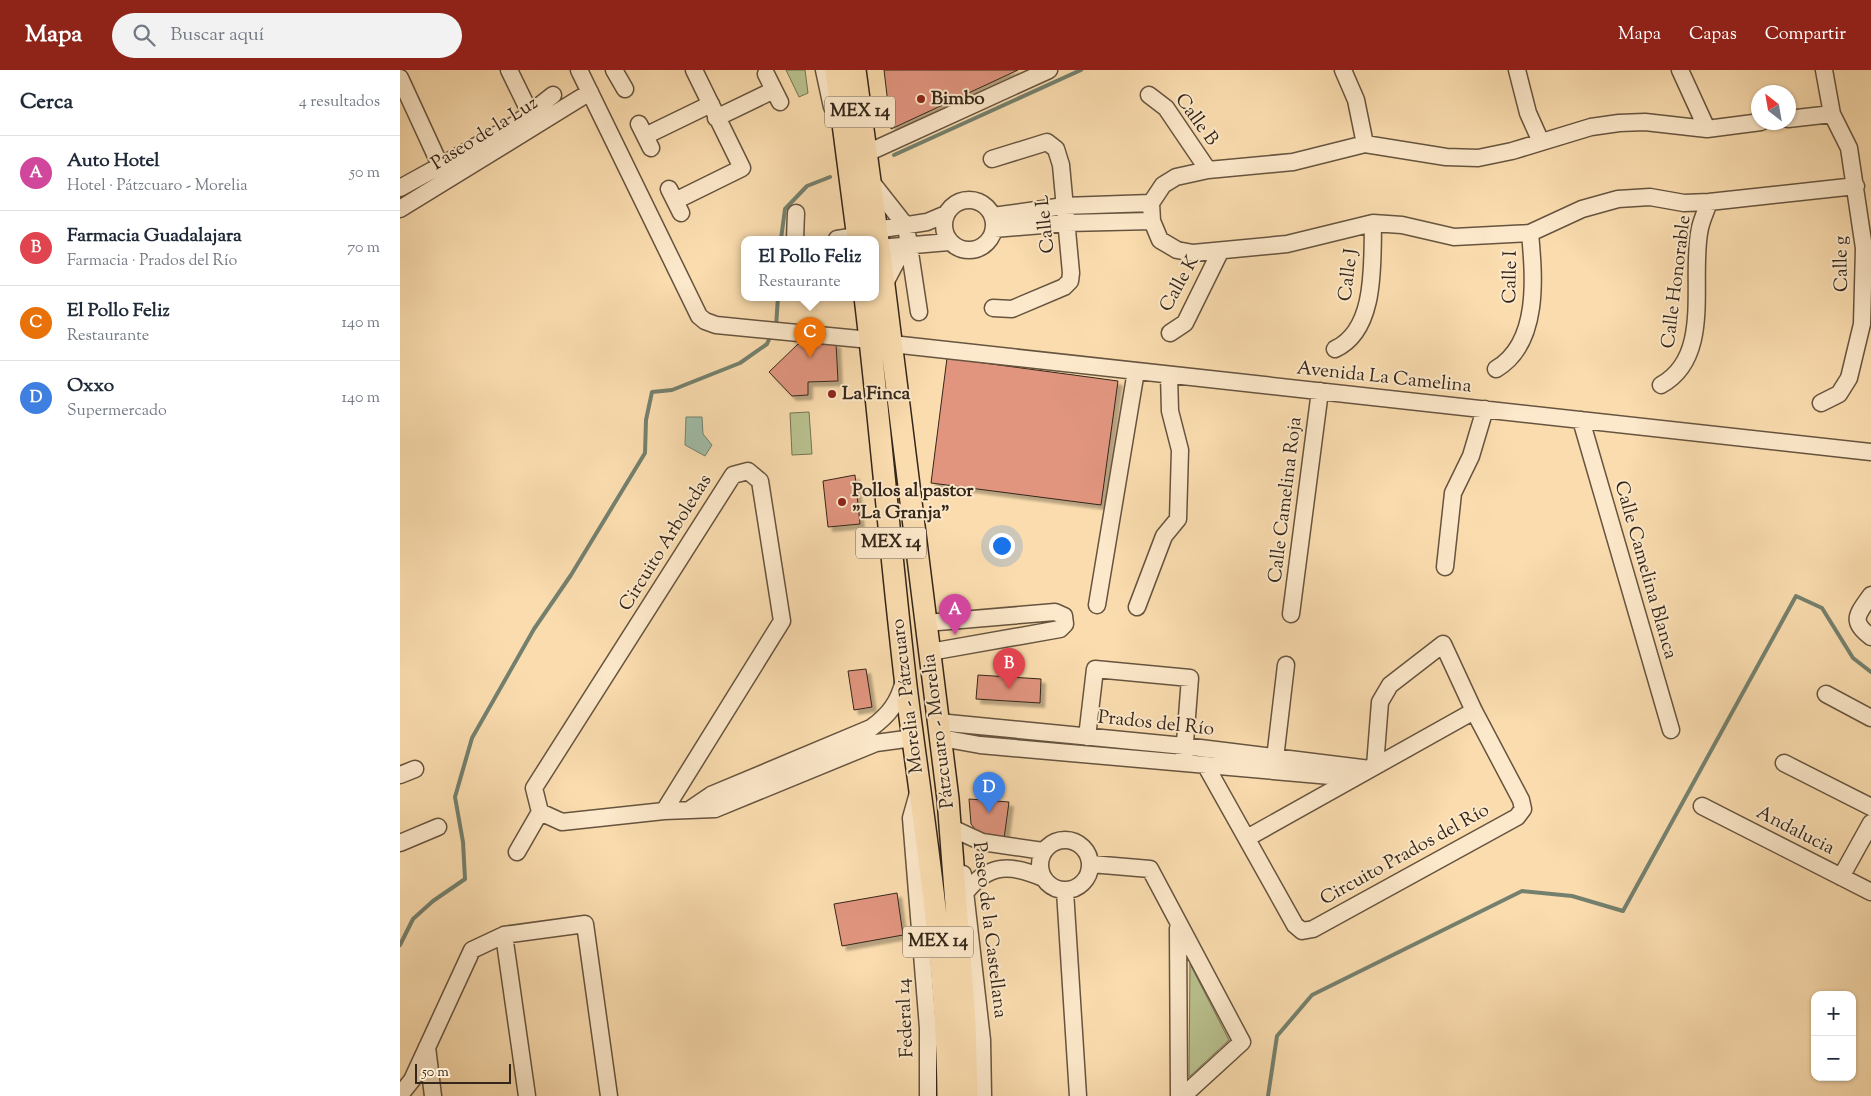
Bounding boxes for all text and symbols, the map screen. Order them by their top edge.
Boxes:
search box [112,13,462,58]
text: Mapa [25,18,82,52]
icon: search [130,21,158,49]
text: Buscar aquí [170,22,264,49]
text: Mapa [1618,22,1661,48]
text: Capas [1689,22,1737,48]
text: Compartir [1765,22,1846,48]
north arrow [1751,85,1796,130]
place label: Bimbo [931,86,985,113]
text: Cerca [20,88,73,118]
street label: Calle B [1168,88,1224,152]
street label: Paseo de la Luz [426,90,544,178]
text: 4 resultados [299,91,380,114]
marker: Bimbo [915,93,927,105]
road number: MEX 14 [825,97,895,128]
text: Auto Hotel [67,148,160,175]
text: A [30,162,43,185]
text: 50 m [349,162,380,185]
text: Hotel · Pátzcuaro - Morelia [67,175,248,198]
street label: Calle L [1029,193,1062,255]
street label: Calle Honorable [1655,214,1699,350]
text: Farmacia Guadalajara [67,223,242,250]
popup [741,236,879,301]
street label: Calle g [1828,236,1856,292]
text: B [31,237,41,260]
text: 70 m [347,237,380,260]
text: El Pollo Feliz [759,244,861,271]
street label: Calle J [1332,247,1366,303]
text: Farmacia · Prados del Río [67,250,237,273]
street label: Calle I [1497,250,1525,304]
street label: Calle K [1153,251,1207,317]
text: Restaurante [759,271,841,294]
text: El Pollo Feliz [67,298,170,325]
text: C [30,312,42,335]
text: 140 m [342,312,380,335]
pin: C [794,317,826,358]
text: Restaurante [67,325,149,348]
street label: Avenida La Camelina [1295,355,1473,401]
text: Oxxo [67,373,114,400]
place label: La Finca [842,381,911,408]
text: D [30,387,42,410]
text: 140 m [342,387,380,410]
marker: La Finca [826,388,838,400]
text: Supermercado [67,400,167,423]
street label: Calle Camelina Roja [1262,415,1310,585]
street label: Circuito Arboledas [613,469,719,617]
place label: Pollos al pastor "La Granja" [852,478,974,527]
street label: Calle Camelina Blanca [1607,478,1683,663]
marker: Pollos al pastor "La Granja" [836,496,848,508]
road number: MEX 14 [856,528,926,558]
your location [989,533,1015,559]
pin: A [939,594,971,635]
street label: Morelia - Pátzcuaro [885,617,931,775]
pin: B [993,648,1025,689]
street label: Pátzcuaro - Morelia [916,652,962,810]
street label: Prados del Río [1097,704,1215,744]
pin: D [973,772,1005,813]
street label: Circuito Prados del Río [1315,797,1495,913]
street label: Andalucia [1751,800,1839,862]
street label: Paseo de la Castellana [965,840,1013,1020]
road number: MEX 14 [903,926,973,958]
street label: Federal 14 [890,977,922,1059]
map controls [1811,991,1856,1081]
button: + [1811,991,1856,1036]
button: − [1811,1036,1856,1081]
scale bar [415,1061,511,1084]
text: 50 m [422,1063,449,1083]

